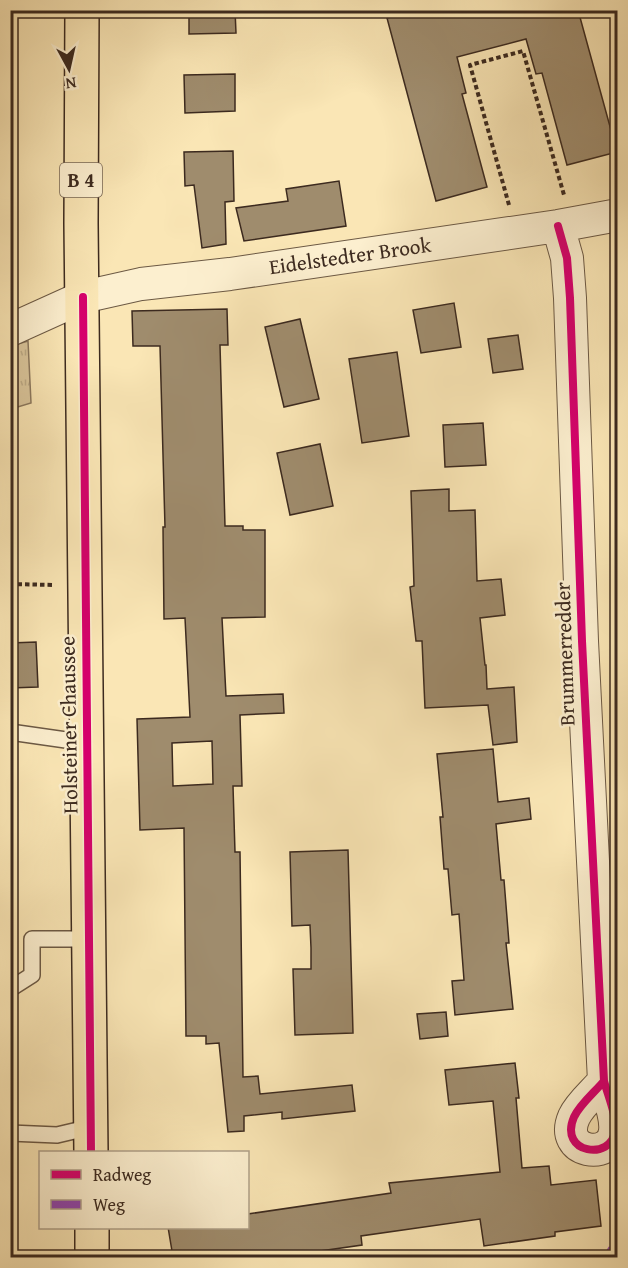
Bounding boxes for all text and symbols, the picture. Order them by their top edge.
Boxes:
north arrow [39,39,99,99]
text: N [64,71,78,97]
road number: B 4 [60,163,102,197]
street label: Eidelstedter Brook [267,229,433,282]
street label: Brummerredder [546,581,583,726]
street label: Holsteiner Chaussee [51,636,86,814]
legend [39,1151,249,1229]
text: Radweg [93,1161,151,1188]
text: Weg [93,1191,125,1218]

